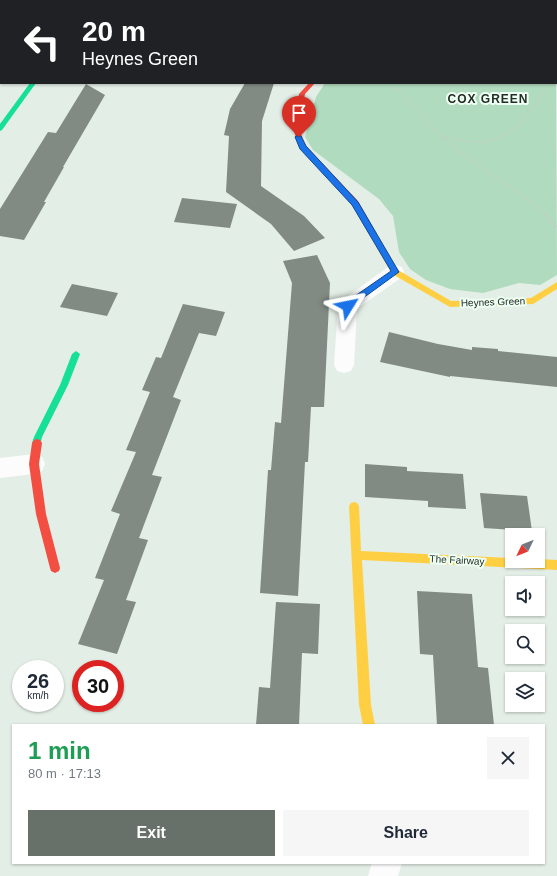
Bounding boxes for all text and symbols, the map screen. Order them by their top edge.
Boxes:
icon: left [16,16,68,68]
text: 20 m [82,16,146,47]
text: Heynes Green [82,49,198,69]
district label: COX GREEN [447,92,529,106]
pin [282,96,316,137]
icon: arrive [288,102,310,124]
position arrow [327,285,369,327]
street label: Heynes Green [461,295,525,309]
north arrow [505,528,545,568]
map controls [505,528,545,712]
street label: The Fairway [429,553,485,567]
button: sound [505,576,545,616]
button: search [505,624,545,664]
speed limit sign: 30 [72,660,124,712]
text: 26 [27,670,49,692]
button: layers [505,672,545,712]
text: km/h [27,690,49,701]
text: 1 min [28,737,91,764]
button: close [487,737,529,779]
text: 80 m · 17:13 [28,766,101,781]
button: Exit [28,810,275,856]
button: Share [283,810,529,856]

